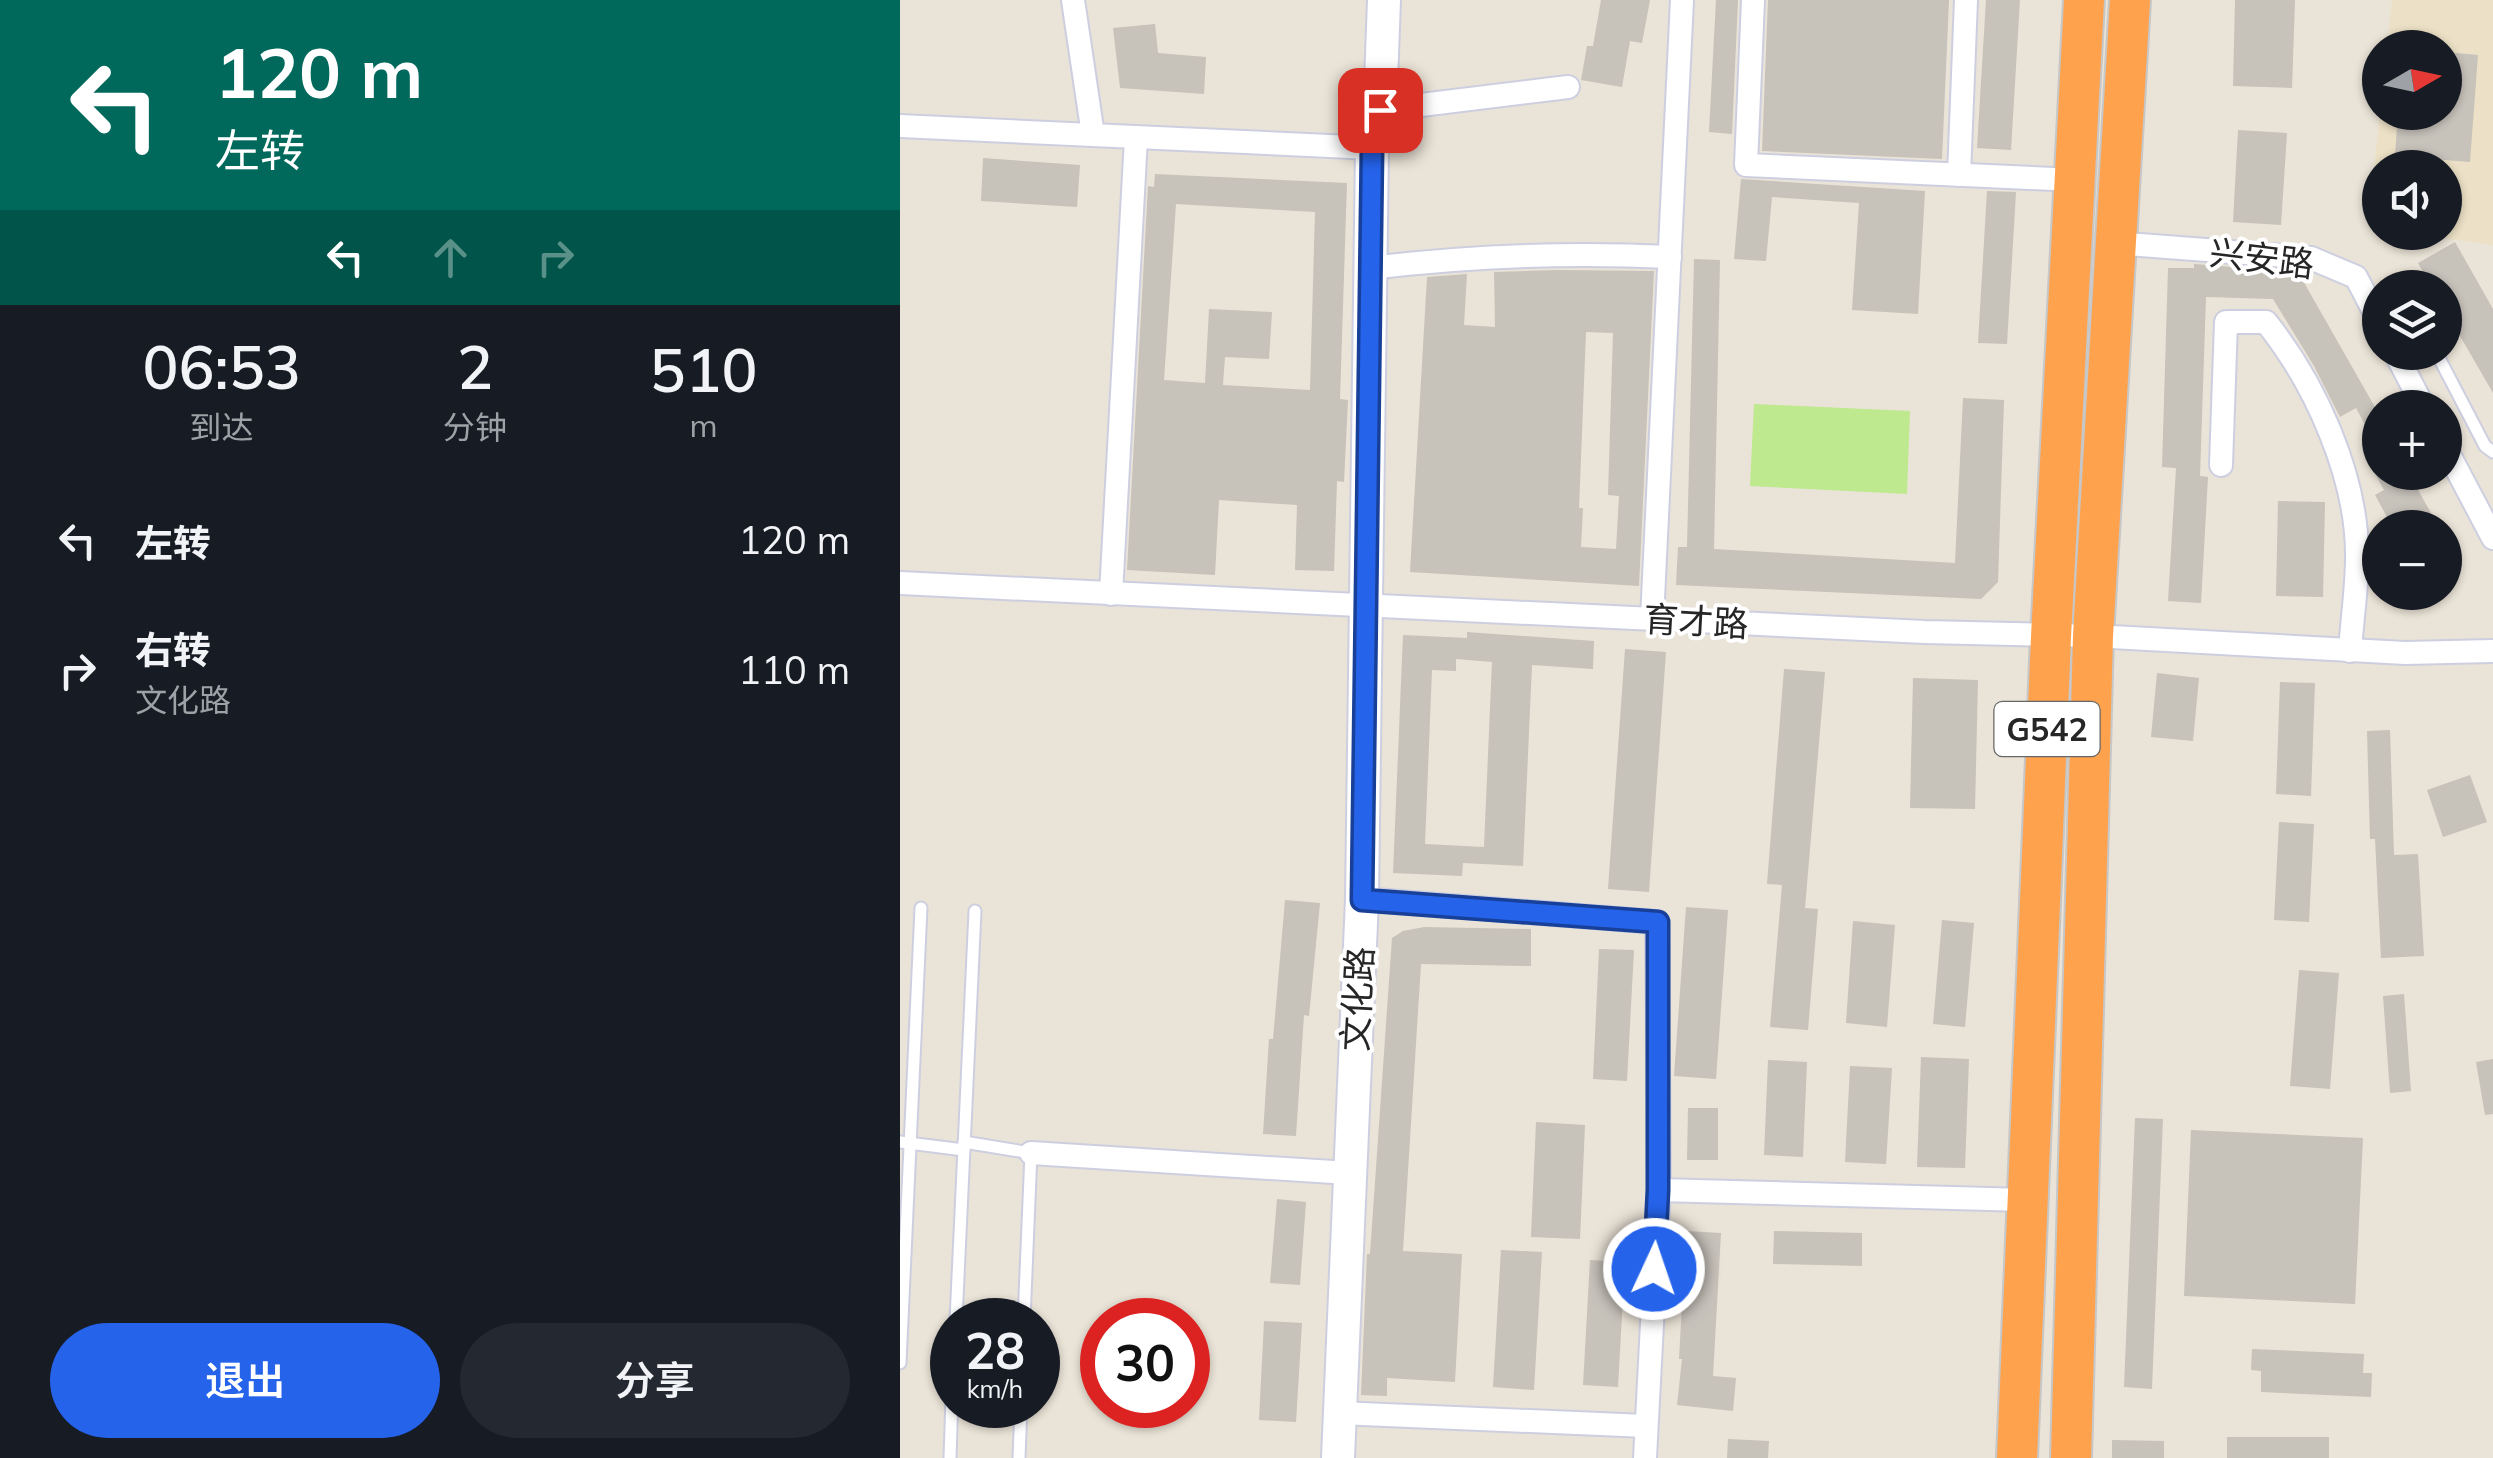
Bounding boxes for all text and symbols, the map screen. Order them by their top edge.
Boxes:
text: 120 m [215,28,423,116]
north arrow [2362,30,2462,130]
map controls [2362,30,2462,610]
icon: left [50,40,180,170]
pin [1338,68,1423,153]
icon: arrive [1353,83,1408,138]
text: 左转 [215,122,305,178]
button: sound [2362,150,2462,250]
icon: left [318,230,373,285]
icon: ahead [423,230,478,285]
icon: right [528,230,583,285]
street label: 兴安路 [2207,230,2317,286]
button: layers [2362,270,2462,370]
text: 06:53 [142,329,301,404]
text: 2 [457,329,493,404]
text: 510 [650,332,758,407]
button: + [2362,390,2462,490]
text: m [690,405,718,445]
text: 到达 [190,407,254,447]
text: 分钟 [443,407,507,447]
button: − [2362,510,2462,610]
icon: left [50,513,105,568]
text: 120 m [738,516,850,564]
text: 左转 [135,519,211,567]
street label: 育才路 [1642,596,1750,646]
text: 右转 [135,626,211,674]
icon: right [50,643,105,698]
text: 110 m [738,646,850,694]
text: 文化路 [135,680,231,720]
road number: G542 [1994,702,2100,756]
street label: 文化路 [1332,945,1382,1053]
position arrow [1602,1217,1706,1321]
speed limit sign: 30 [1080,1298,1210,1428]
text: 28 [965,1319,1025,1382]
button: 退出 [50,1323,440,1438]
button: 分享 [460,1323,850,1438]
text: km/h [967,1373,1023,1404]

